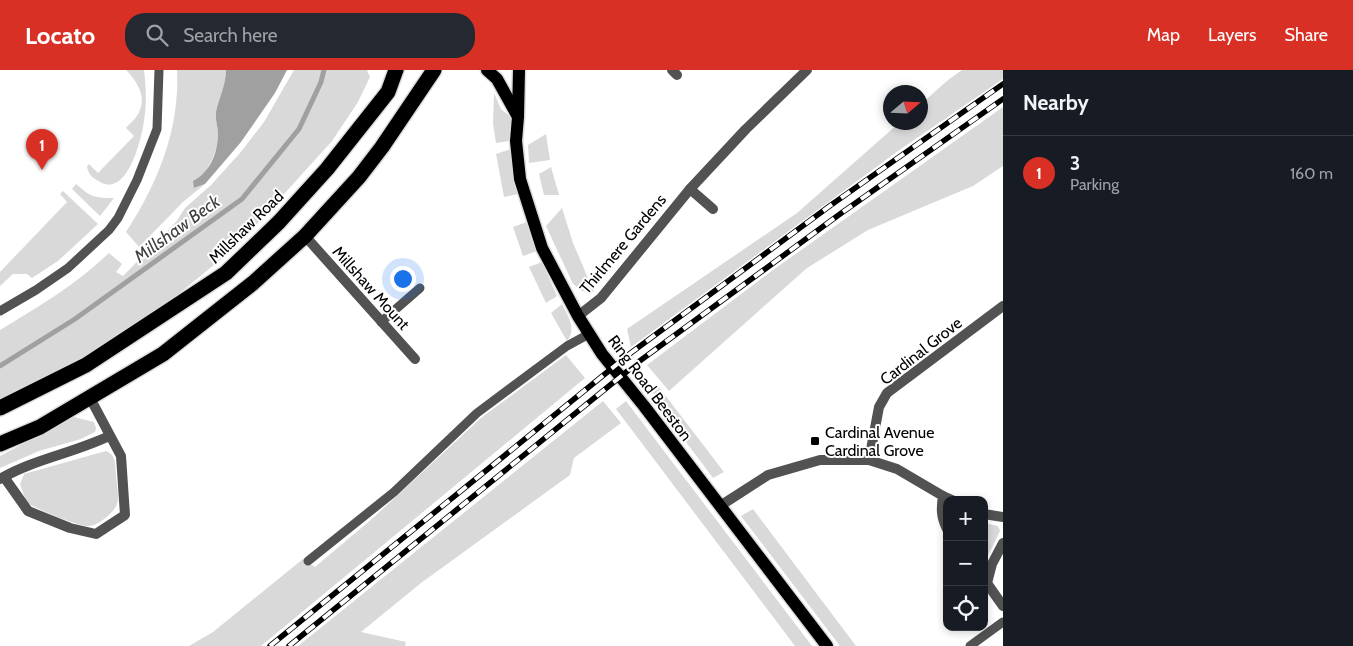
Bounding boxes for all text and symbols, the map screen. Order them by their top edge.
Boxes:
search box [125,13,475,58]
text: Locato [25,21,95,50]
icon: search [143,21,171,49]
text: Search here [183,24,278,47]
text: Map [1147,24,1180,46]
text: Layers [1208,24,1257,46]
text: Share [1285,24,1328,46]
north arrow [883,85,928,130]
text: Nearby [1023,90,1089,115]
pin: 1 [26,129,58,170]
text: 3 [1070,152,1080,175]
text: 1 [1036,164,1042,183]
text: 160 m [1290,164,1333,183]
text: Parking [1070,175,1119,194]
street label: Millshaw Road [205,187,287,267]
water label: Millshaw Beck [129,190,225,268]
street label: Thirlmere Gardens [576,190,670,298]
street label: Millshaw Mount [328,242,414,334]
your location [390,266,416,292]
street label: Cardinal Grove [876,313,966,389]
street label: Ring Road Beeston [604,331,696,445]
place label: Cardinal Avenue Cardinal Grove [825,423,934,460]
marker: Cardinal Avenue Cardinal Grove [809,435,821,447]
map controls [943,496,988,631]
button: + [943,496,988,541]
button: − [943,541,988,586]
button: locate [943,586,988,631]

